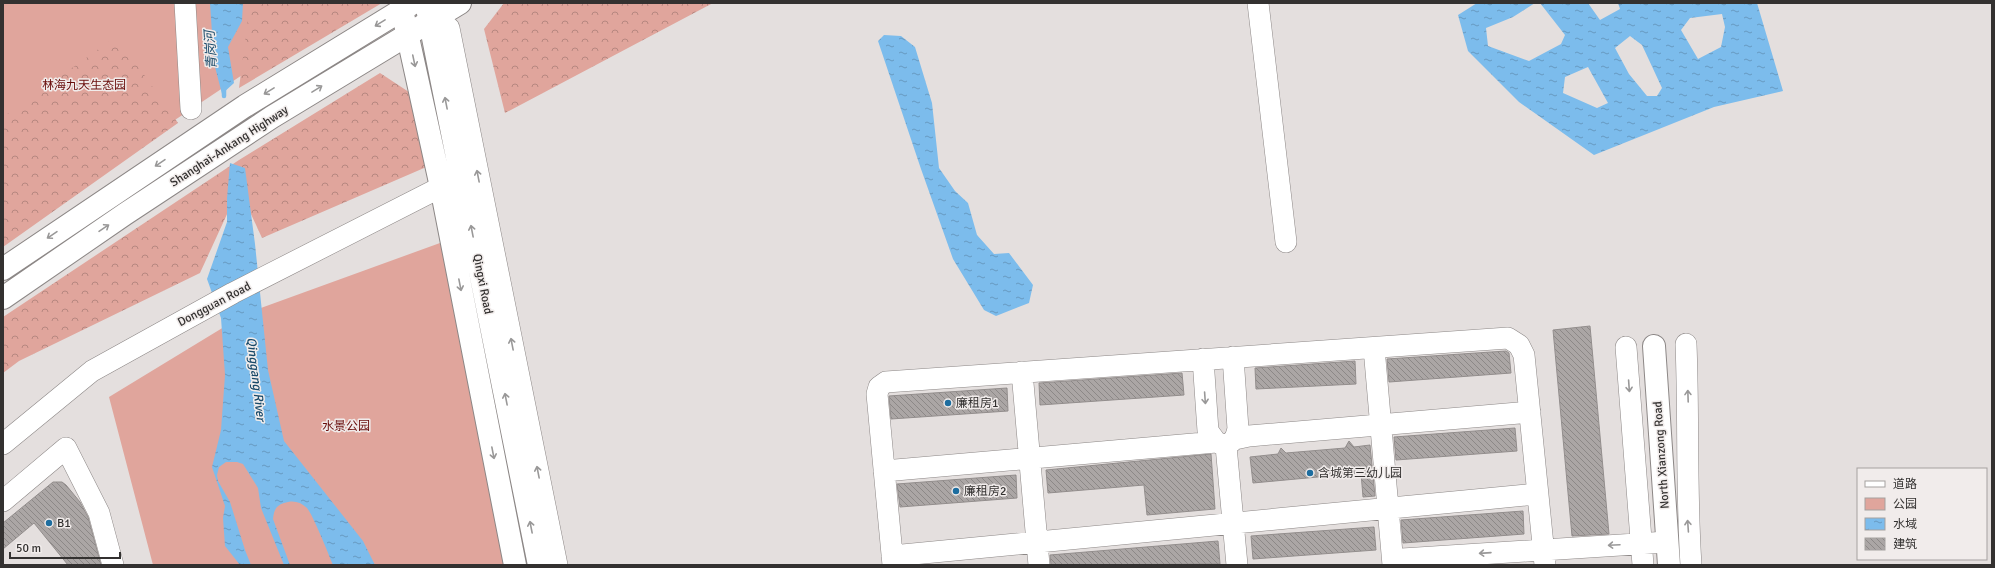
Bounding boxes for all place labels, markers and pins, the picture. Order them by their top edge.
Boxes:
place label: 廉租房1 [956,396,998,411]
marker: 廉租房1 [943,398,953,408]
place label: 含城第三幼儿园 [1318,466,1402,481]
marker: 含城第三幼儿园 [1305,468,1315,478]
place label: 廉租房2 [964,484,1006,499]
marker: 廉租房2 [951,486,961,496]
place label: B1 [57,516,71,531]
marker: B1 [44,518,54,528]

